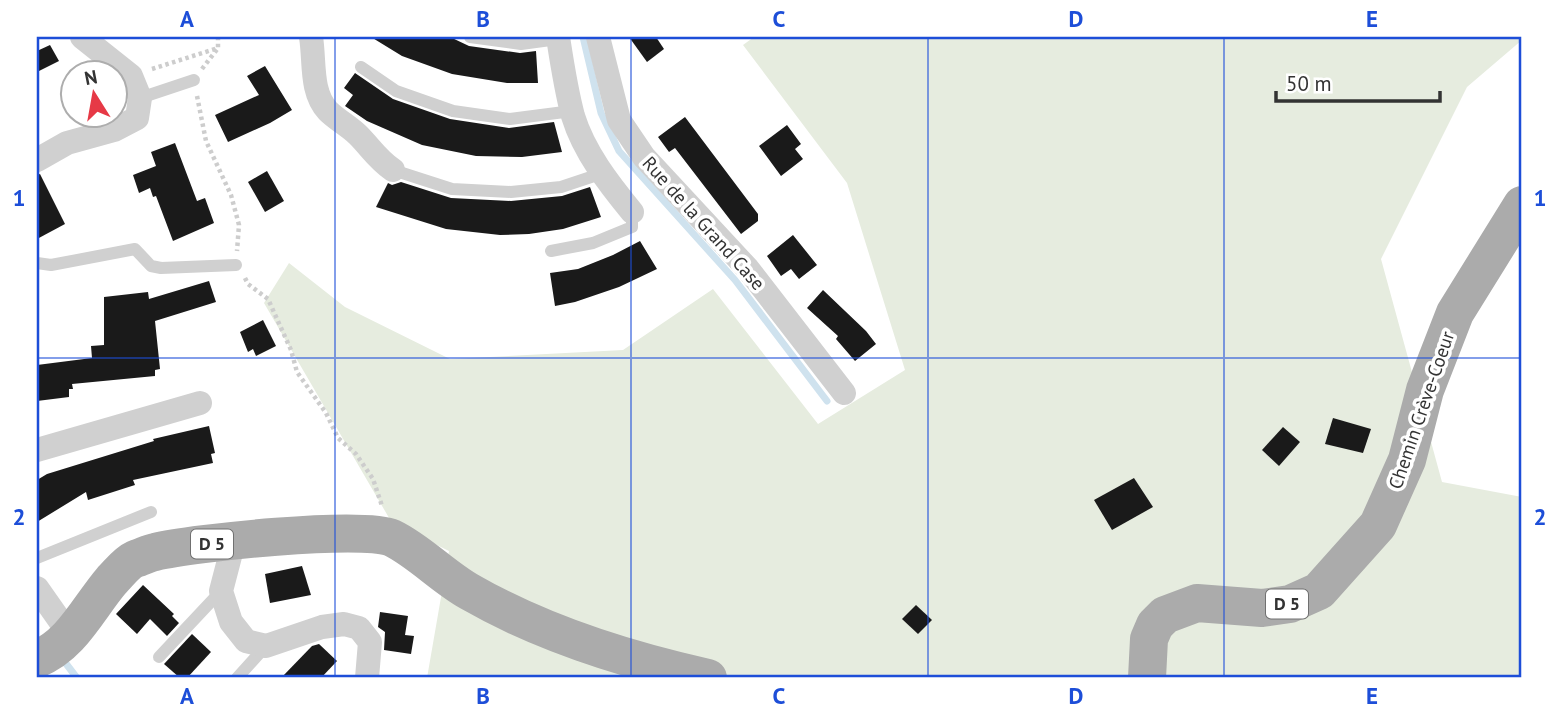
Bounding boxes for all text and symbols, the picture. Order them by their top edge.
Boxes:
text: A [180,4,194,33]
text: B [476,4,490,33]
text: C [773,4,786,33]
text: D [1069,4,1083,33]
text: E [1366,4,1378,33]
north arrow [60,60,130,130]
scale bar [1276,60,1440,104]
text: N [82,64,99,90]
text: 50 m [1286,70,1332,97]
street label: Rue de la Grand Case [638,151,770,295]
text: 1 [12,183,26,212]
text: 1 [1533,183,1547,212]
street label: Chemin Crève-Coeur [1383,327,1459,492]
text: 2 [12,502,26,531]
text: 2 [1533,502,1547,531]
road number: D 5 [191,530,233,558]
road number: D 5 [1266,590,1308,618]
text: A [180,681,194,710]
text: B [476,681,490,710]
text: C [773,681,786,710]
text: D [1069,681,1083,710]
text: E [1366,681,1378,710]

